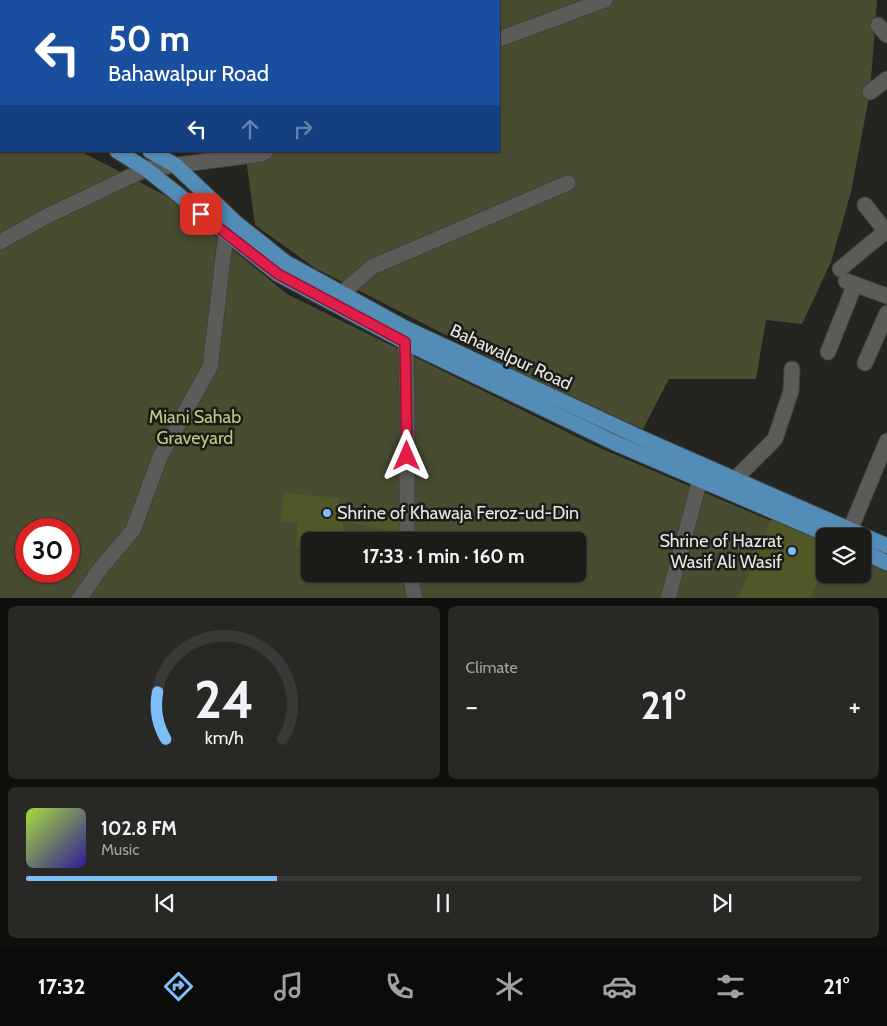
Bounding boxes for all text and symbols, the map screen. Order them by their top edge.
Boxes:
text: 50 m [108,17,190,60]
icon: left [25,20,90,85]
text: Bahawalpur Road [108,60,269,87]
icon: left [183,115,211,143]
icon: ahead [236,115,264,143]
icon: right [289,115,317,143]
pin [180,193,222,235]
icon: arrive [187,200,215,228]
street label: Bahawalpur Road [447,319,575,395]
park label: Miani Sahab Graveyard [149,406,241,449]
position arrow [380,429,432,481]
place label: Shrine of Khawaja Feroz-ud-Din [337,502,579,524]
marker: Shrine of Khawaja Feroz-ud-Din [321,507,333,519]
speed limit sign: 30 [15,518,80,583]
map controls [816,528,871,583]
button: layers [816,528,871,583]
place label: Shrine of Hazrat Wasif Ali Wasif [659,530,782,573]
text: 17:33 · 1 min · 160 m [362,545,525,568]
marker: Shrine of Hazrat Wasif Ali Wasif [786,545,798,557]
text: Climate [466,658,518,677]
text: 24 [194,668,254,731]
text: 21° [641,682,686,729]
text: − [466,689,478,723]
text: + [849,689,861,723]
text: km/h [204,727,243,748]
text: 102.8 FM [101,817,177,840]
text: Music [101,840,139,859]
icon: previous [151,889,179,917]
icon: pause [429,889,457,917]
icon: next [708,889,736,917]
icon: directions [161,969,196,1004]
icon: music [271,969,306,1004]
icon: phone [382,969,417,1004]
icon: climate [492,969,527,1004]
icon: car [602,969,637,1004]
icon: filters [713,969,748,1004]
text: 17:32 [38,973,85,1000]
text: 21° [823,973,849,1000]

